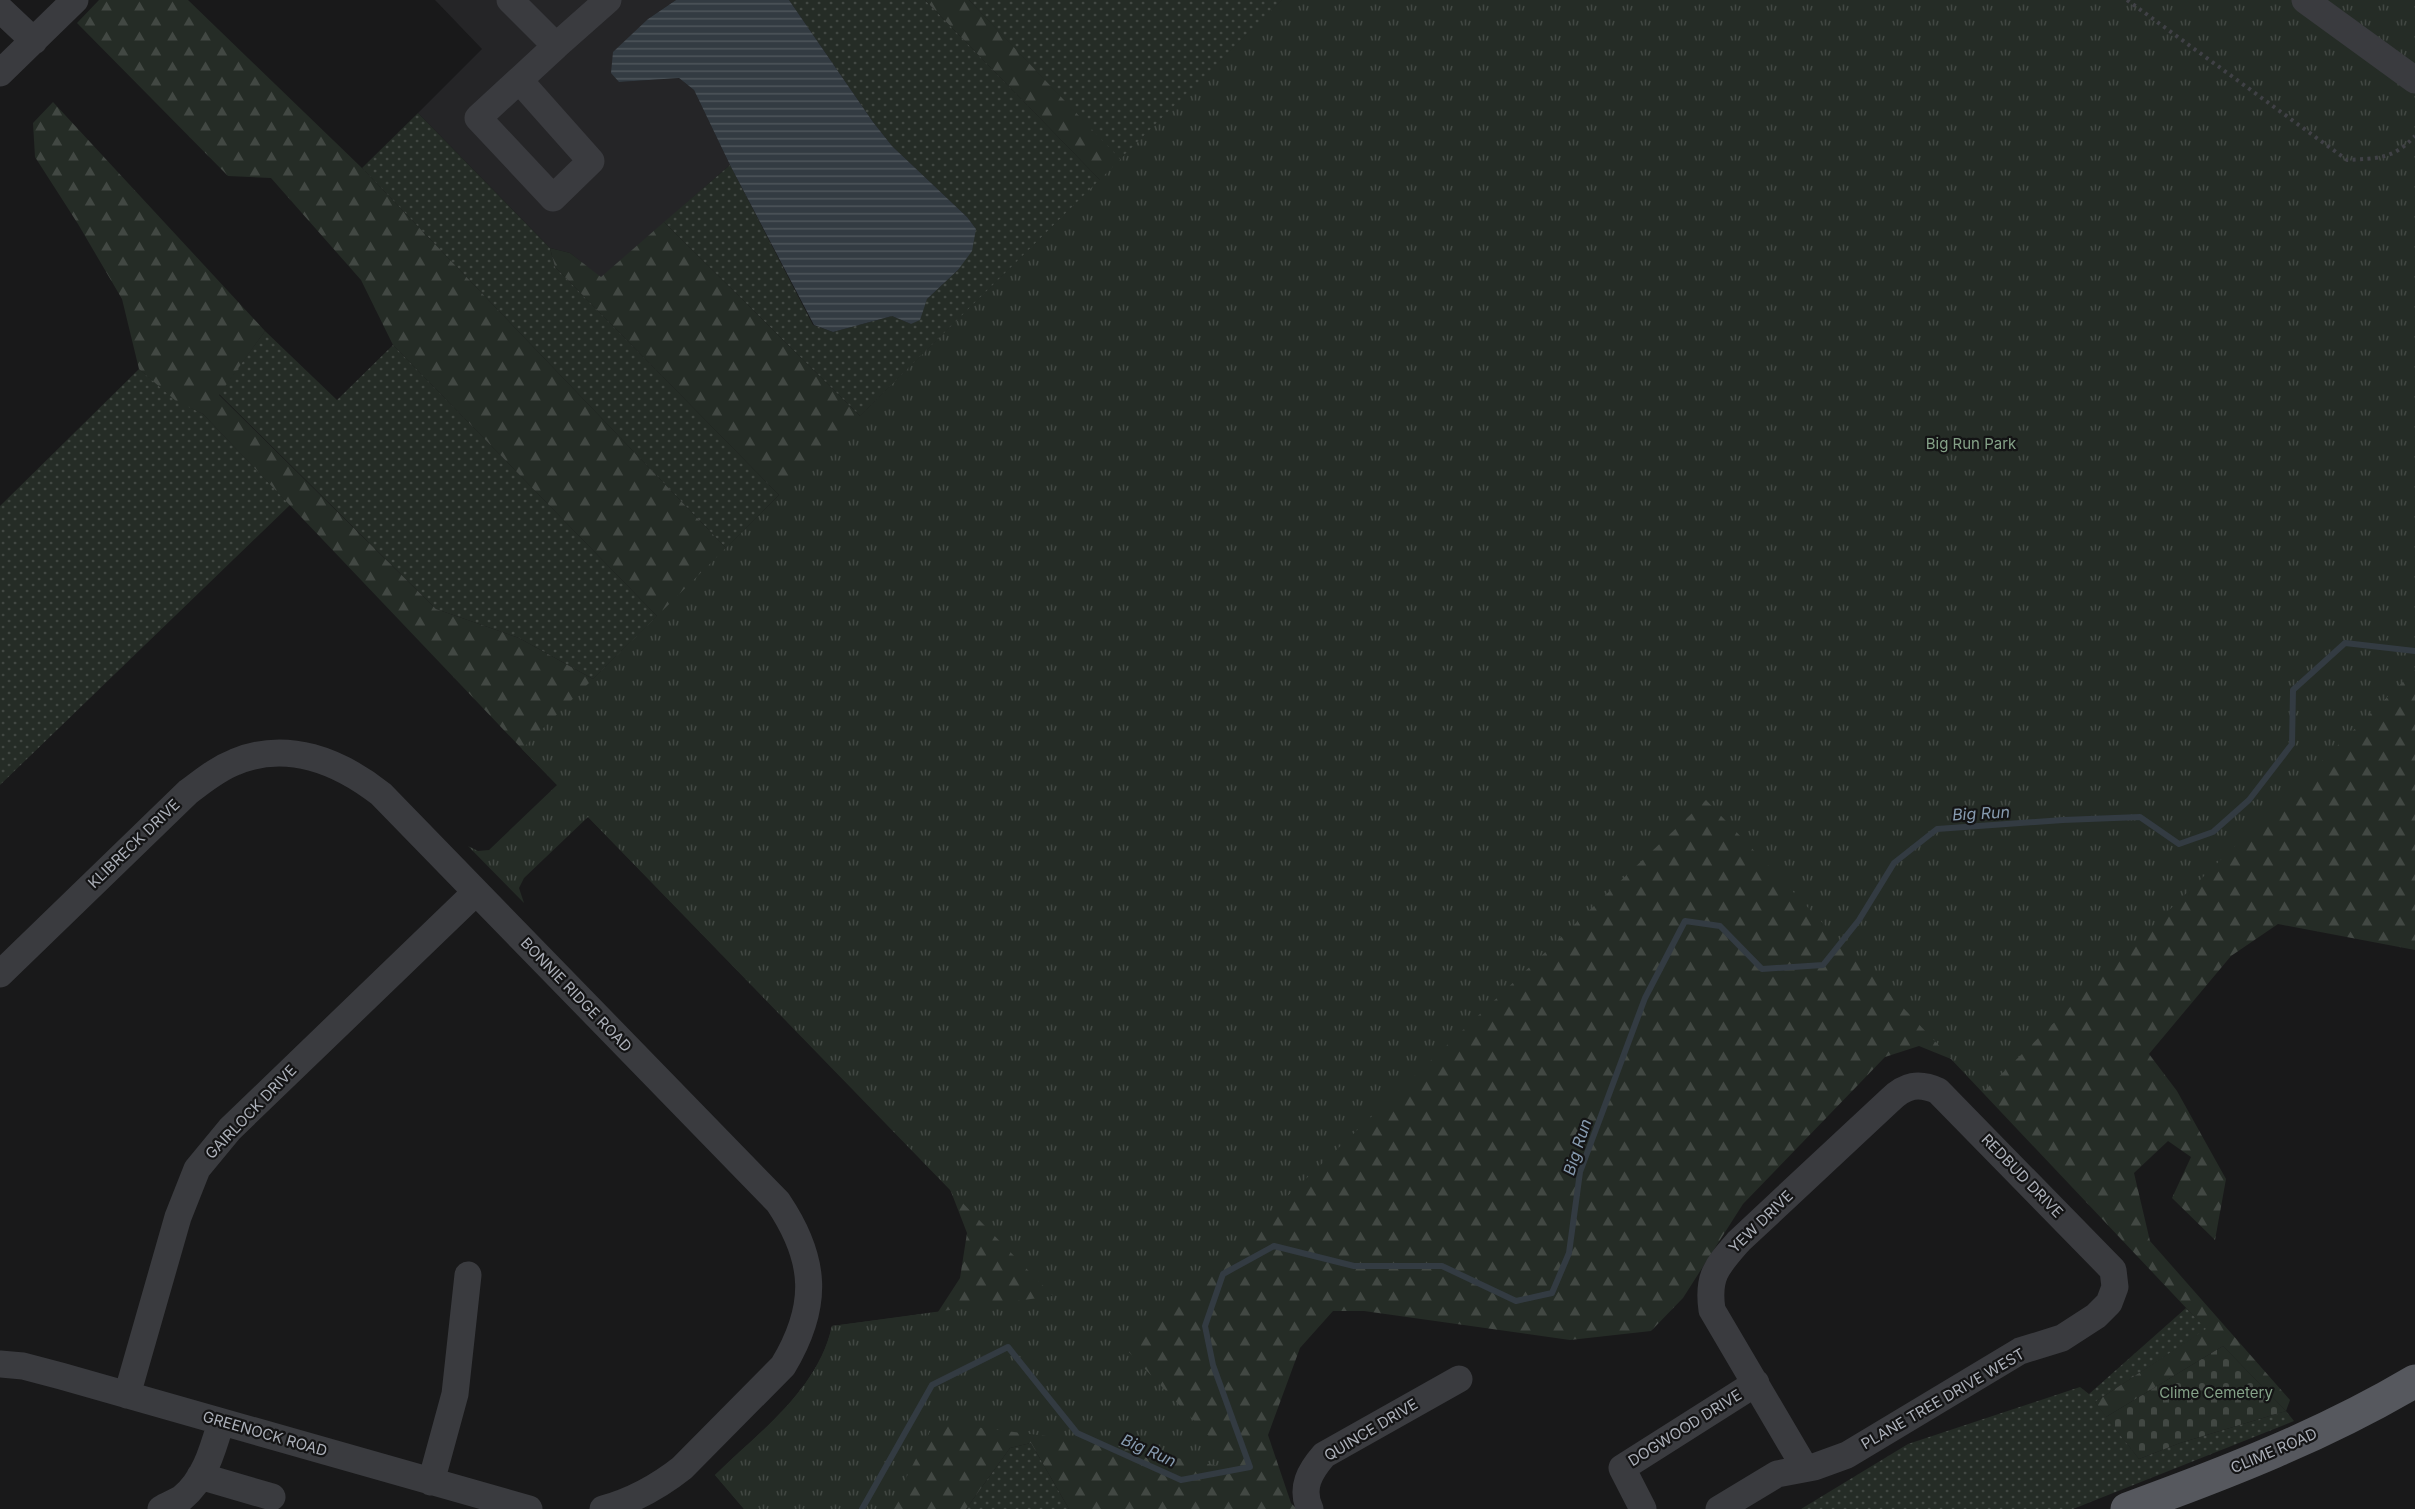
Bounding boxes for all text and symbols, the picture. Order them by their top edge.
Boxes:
park label: Big Run Park [1926,434,2017,453]
street label: KLIBRECK DRIVE [84,795,183,892]
water label: Big Run [1952,801,2010,825]
street label: BONNIE RIDGE ROAD [517,933,636,1056]
street label: GAIRLOCK DRIVE [201,1061,300,1163]
water label: Big Run [1559,1116,1595,1178]
street label: REDBUD DRIVE [1978,1130,2067,1222]
street label: YEW DRIVE [1725,1186,1797,1257]
street label: PLANE TREE DRIVE WEST [1858,1344,2028,1453]
park label: Clime Cemetery [2159,1383,2273,1402]
street label: DOGWOOD DRIVE [1625,1385,1745,1470]
street label: QUINCE DRIVE [1320,1394,1421,1465]
street label: GREENOCK ROAD [201,1407,330,1460]
street label: CLIME ROAD [2228,1424,2320,1477]
water label: Big Run [1118,1429,1180,1471]

